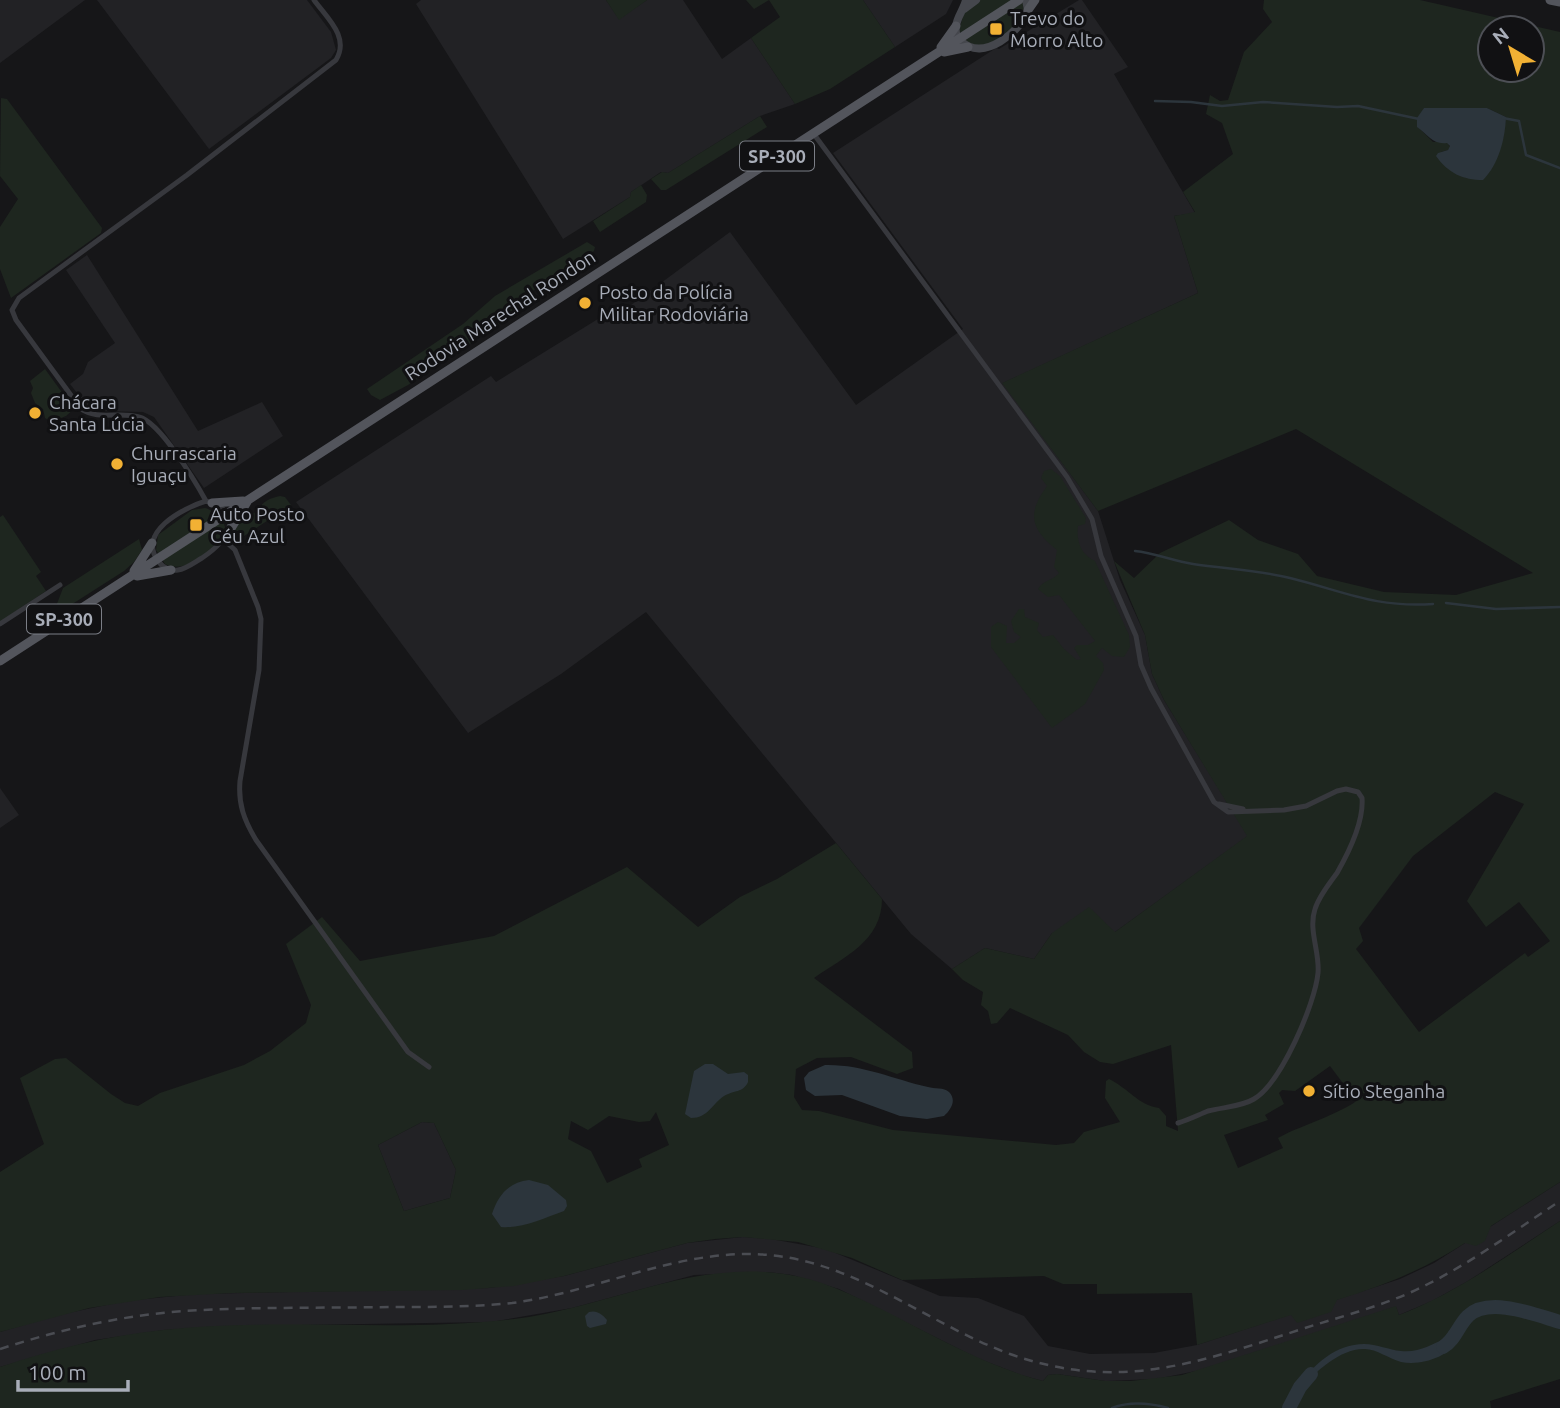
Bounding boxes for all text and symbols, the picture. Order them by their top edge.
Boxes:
place label: Trevo do Morro Alto [1010,7,1103,51]
north arrow [1476,14,1546,84]
marker: Trevo do Morro Alto [988,21,1004,37]
text: N [1488,23,1513,49]
road number: SP-300 [740,141,814,170]
street label: Rodovia Marechal Rondon [401,245,599,385]
place label: Posto da Polícia Militar Rodoviária [599,281,749,325]
marker: Posto da Polícia Militar Rodoviária [577,295,593,311]
place label: Chácara Santa Lúcia [49,391,145,435]
marker: Chácara Santa Lúcia [27,405,43,421]
place label: Churrascaria Iguaçu [131,442,237,486]
marker: Churrascaria Iguaçu [109,456,125,472]
place label: Auto Posto Céu Azul [210,503,305,547]
marker: Auto Posto Céu Azul [188,517,204,533]
road number: SP-300 [27,604,101,634]
place label: Sítio Steganha [1323,1080,1445,1102]
marker: Sítio Steganha [1301,1083,1317,1099]
scale bar [18,1348,128,1392]
text: 100 m [28,1360,86,1384]

